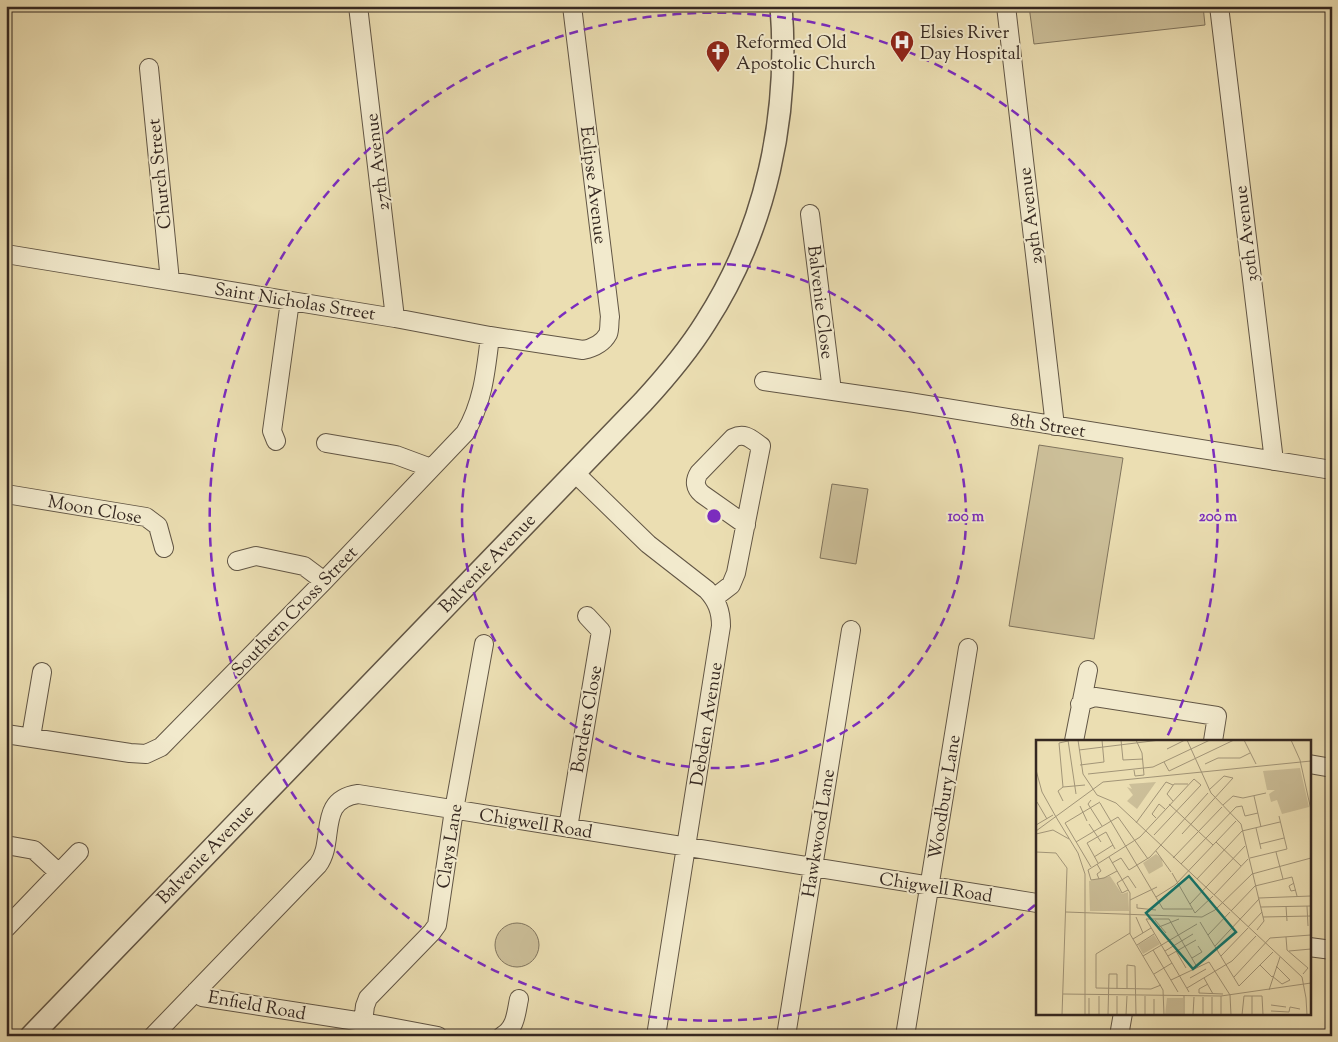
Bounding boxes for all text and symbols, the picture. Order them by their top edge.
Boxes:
place label: Elsies River Day Hospital [920,21,1021,68]
hospital icon: Elsies River Day Hospital [889,29,915,63]
place label: Reformed Old Apostolic Church [736,31,876,78]
church icon: Reformed Old Apostolic Church [705,39,731,73]
street label: 27th Avenue [360,111,398,212]
street label: Church Street [142,117,180,230]
street label: Eclipse Avenue [572,125,612,246]
street label: 29th Avenue [1013,166,1051,266]
street label: 30th Avenue [1229,184,1267,284]
street label: Balvenie Close [799,244,839,361]
street label: Saint Nicholas Street [212,277,377,329]
street label: 8th Street [1008,408,1087,446]
street label: Moon Close [46,490,144,532]
centre of rings [705,507,723,525]
text: 100 m [948,507,985,528]
text: 200 m [1199,507,1238,528]
street label: Balvenie Avenue [434,509,543,620]
street label: Southern Cross Street [226,541,365,683]
street label: Debden Avenue [685,660,731,788]
street label: Borders Close [566,664,610,775]
street label: Woodbury Lane [923,733,969,862]
inset map [1036,740,1310,1014]
street label: Hawkwood Lane [797,767,843,899]
street label: Balvenie Avenue [152,800,261,911]
street label: Clays Lane [431,802,471,891]
street label: Chigwell Road [477,803,594,847]
street label: Chigwell Road [877,867,994,911]
street label: Enfield Road [206,986,308,1028]

